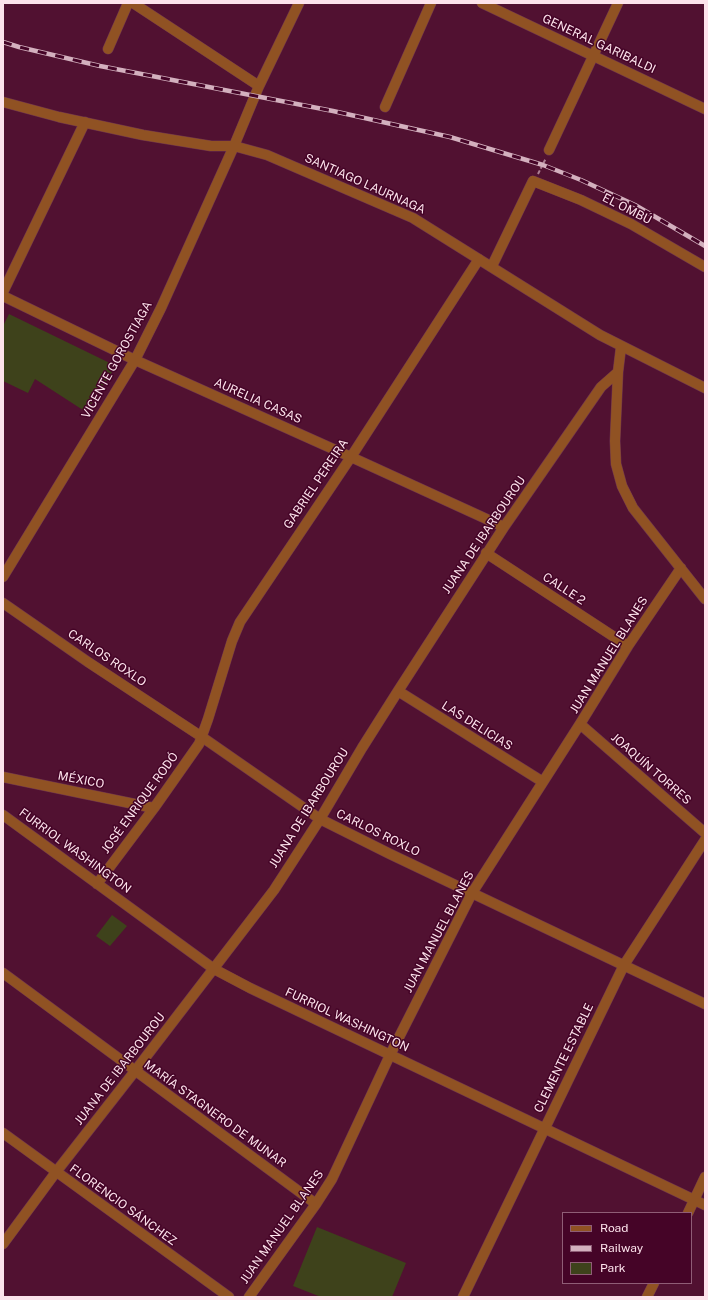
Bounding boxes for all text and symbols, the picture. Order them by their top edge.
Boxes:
street label: GENERAL GARIBALDI [540,11,658,77]
street label: SANTIAGO LAURNAGA [302,151,428,217]
street label: EL OMBÚ [600,190,654,228]
street label: VICENTE GOROSTIAGA [79,299,155,421]
street label: AURELIA CASAS [212,375,304,427]
street label: GABRIEL PEREIRA [281,436,351,532]
street label: JUANA DE IBARBOUROU [439,474,529,596]
street label: CALLE 2 [540,570,588,608]
street label: JUAN MANUEL BLANES [567,594,651,716]
street label: CARLOS ROXLO [65,626,149,690]
street label: LAS DELICIAS [439,699,515,753]
street label: JOAQUÍN TORRES [608,730,694,808]
street label: JUANA DE IBARBOUROU [266,745,352,871]
street label: JOSÉ ENRIQUE RODÓ [99,750,181,856]
street label: MÉXICO [57,768,105,792]
street label: FURRIOL WASHINGTON [16,805,134,897]
street label: CARLOS ROXLO [334,806,422,860]
street label: JUAN MANUEL BLANES [401,869,477,995]
street label: FURRIOL WASHINGTON [283,985,411,1055]
street label: CLEMENTE ESTABLE [531,1001,597,1115]
street label: JUANA DE IBARBOUROU [72,1010,168,1128]
street label: MARÍA STAGNERO DE MUNAR [141,1057,289,1171]
street label: FLORENCIO SÁNCHEZ [67,1161,179,1249]
street label: JUAN MANUEL BLANES [237,1167,327,1287]
legend [562,1212,692,1284]
text: Road [600,1221,628,1235]
text: Railway [600,1241,643,1255]
text: Park [600,1261,626,1275]

